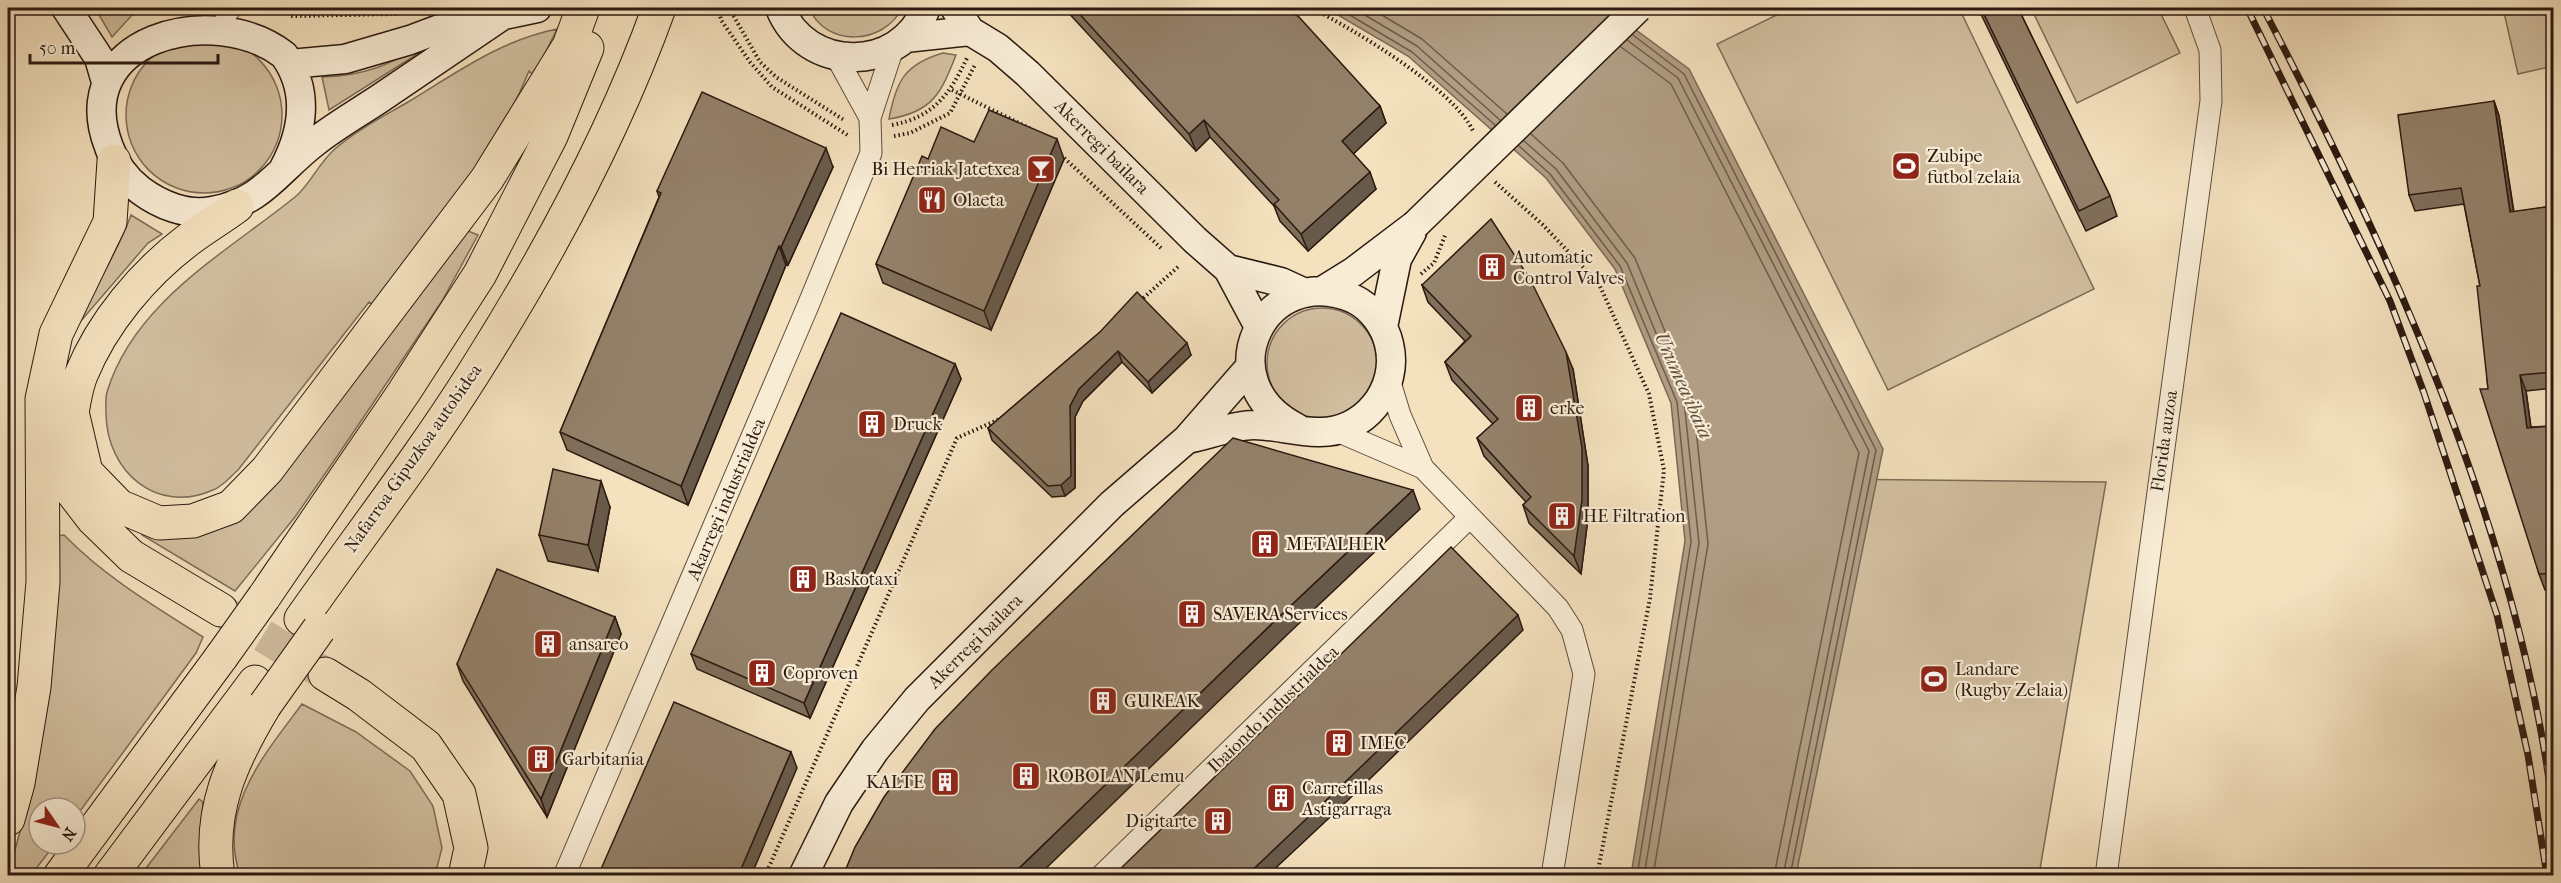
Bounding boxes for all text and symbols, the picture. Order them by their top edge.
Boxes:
scale bar [30,27,218,65]
text: 50 m [39,38,76,59]
street label: Akerregi bailara [1049,95,1154,199]
place label: Zubipe futbol zelaia [1927,146,2021,188]
sports icon: Zubipe futbol zelaia [1890,150,1922,182]
bar icon: Bi Herriak Jatetxea [1025,153,1057,185]
place label: Bi Herriak Jatetxea [871,159,1021,180]
restaurant icon: Olaeta [916,184,948,216]
place label: Olaeta [953,190,1005,211]
place label: Automatic Control Valves [1512,247,1624,289]
building icon: Automatic Control Valves [1476,251,1508,283]
water label: Urumea ibaia [1650,328,1717,442]
street label: Nafarroa-Gipuzkoa autobidea [340,360,487,556]
street label: Florida auzoa [2147,388,2182,493]
building icon: erke [1513,392,1545,424]
place label: erke [1550,398,1584,419]
building icon: Druck [856,408,888,440]
street label: Akarregi industrialdea [682,414,770,584]
place label: Druck [893,414,942,435]
building icon: HE Filtration [1546,500,1578,532]
place label: HE Filtration [1583,506,1686,527]
building icon: METALHER [1249,528,1281,560]
place label: METALHER [1286,534,1387,555]
building icon: Baskotaxi [787,563,819,595]
place label: Baskotaxi [824,569,899,590]
street label: Akerregi bailara [923,589,1027,694]
building icon: SAVERA Services [1176,598,1208,630]
place label: SAVERA Services [1213,604,1348,625]
building icon: ansareo [532,628,564,660]
place label: ansareo [569,634,628,655]
street label: Ibaiondo industrialdea [1203,641,1344,777]
building icon: Coproven [746,657,778,689]
place label: Landare (Rugby Zelaia) [1955,659,2068,701]
place label: Coproven [783,663,859,684]
sports icon: Landare (Rugby Zelaia) [1918,663,1950,695]
building icon: GUREAK [1087,685,1119,717]
place label: GUREAK [1124,691,1200,712]
building icon: IMEC [1323,727,1355,759]
place label: IMEC [1360,733,1407,754]
building icon: Garbitania [525,743,557,775]
place label: Garbitania [562,749,645,770]
building icon: ROBOLAN Lemu [1010,760,1042,792]
building icon: KALTE [929,766,961,798]
place label: ROBOLAN Lemu [1047,766,1184,787]
place label: KALTE [866,772,924,793]
place label: Carretillas Astigarraga [1301,778,1392,820]
building icon: Carretillas Astigarraga [1265,782,1297,814]
north arrow [27,796,87,856]
building icon: Digitarte [1202,805,1234,837]
place label: Digitarte [1125,811,1197,832]
text: N [57,824,80,845]

